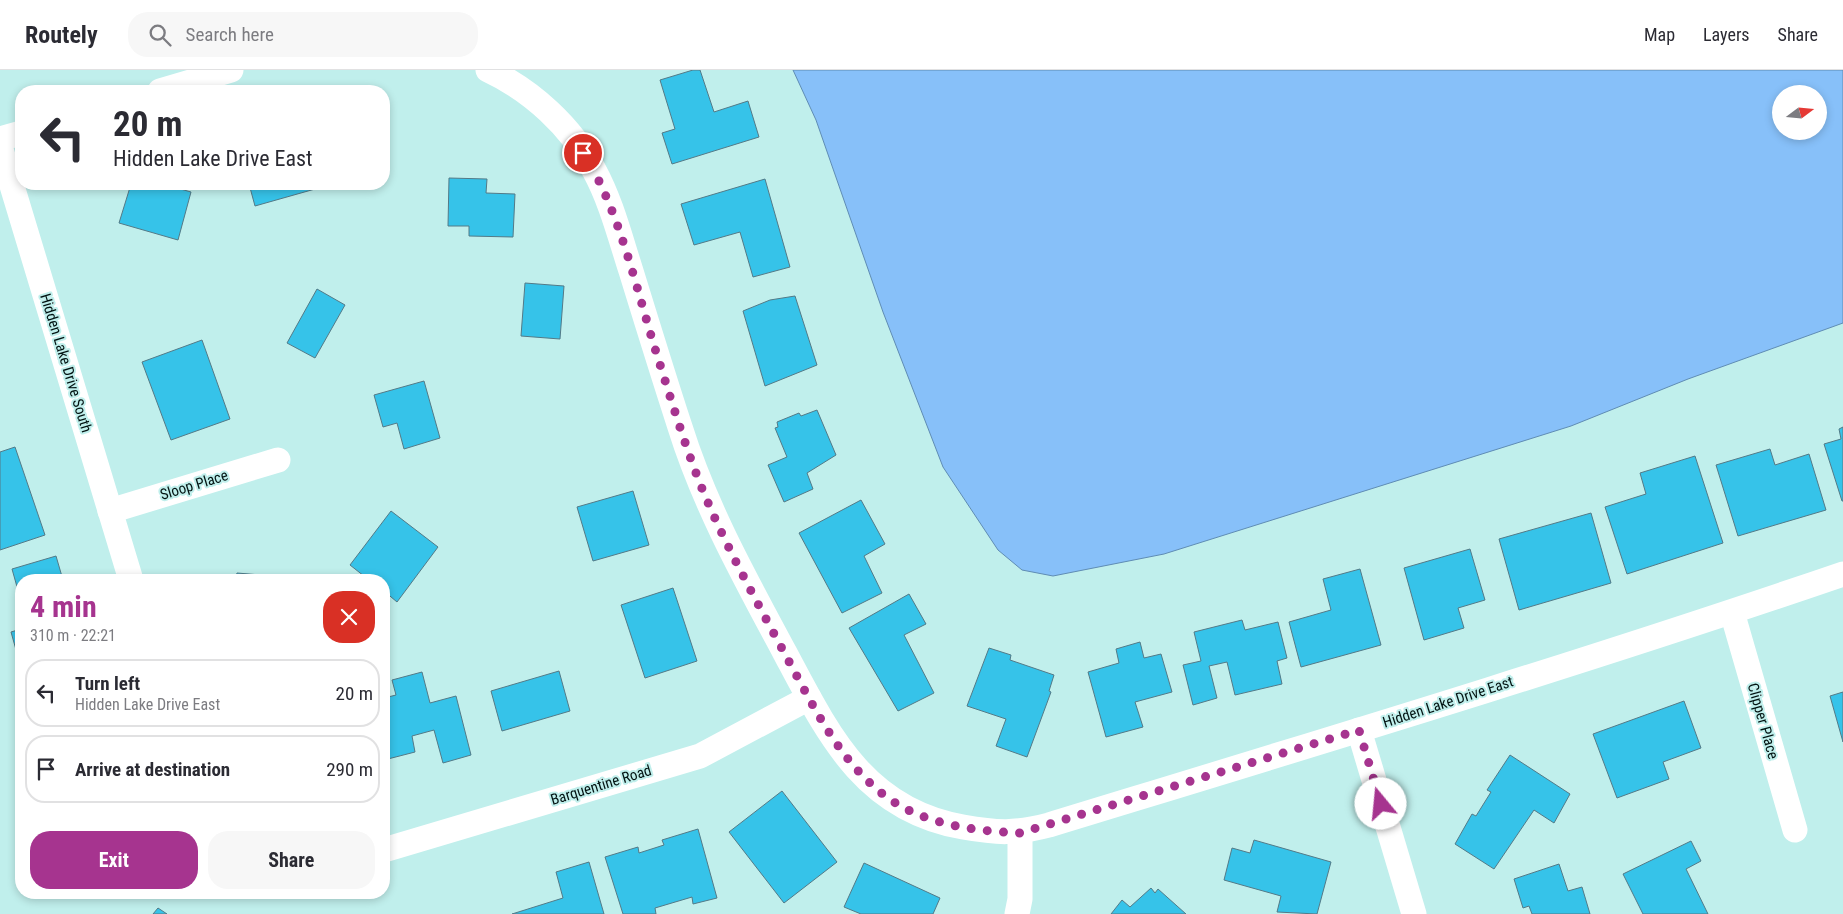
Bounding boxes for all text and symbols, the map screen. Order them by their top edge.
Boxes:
search box [128,12,478,57]
text: Routely [25,21,98,49]
icon: search [146,21,174,49]
text: Search here [186,23,274,46]
text: Map [1644,24,1675,45]
text: Layers [1703,24,1750,45]
text: Share [1778,24,1818,45]
north arrow [1772,85,1828,140]
map controls [1772,85,1827,140]
text: 20 m [113,104,182,145]
icon: left [30,105,95,170]
pin [562,132,604,174]
icon: arrive [569,139,597,167]
text: Hidden Lake Drive East [113,146,313,171]
street label: Hidden Lake Drive South [36,291,96,435]
street label: Sloop Place [158,466,230,504]
text: 4 min [30,589,97,624]
button: close [323,591,375,643]
text: 310 m · 22:21 [30,626,116,645]
text: Turn left [75,672,140,695]
street label: Hidden Lake Drive East [1381,672,1515,732]
icon: left [32,679,60,707]
street label: Clipper Place [1744,681,1782,761]
text: 20 m [336,682,373,705]
text: Hidden Lake Drive East [75,695,220,714]
icon: arrive [32,755,60,783]
text: Arrive at destination [75,758,230,781]
text: 290 m [326,758,373,781]
street label: Barquentine Road [548,761,654,809]
position arrow [1354,777,1406,829]
button: Exit [30,831,198,889]
button: Share [208,831,375,889]

